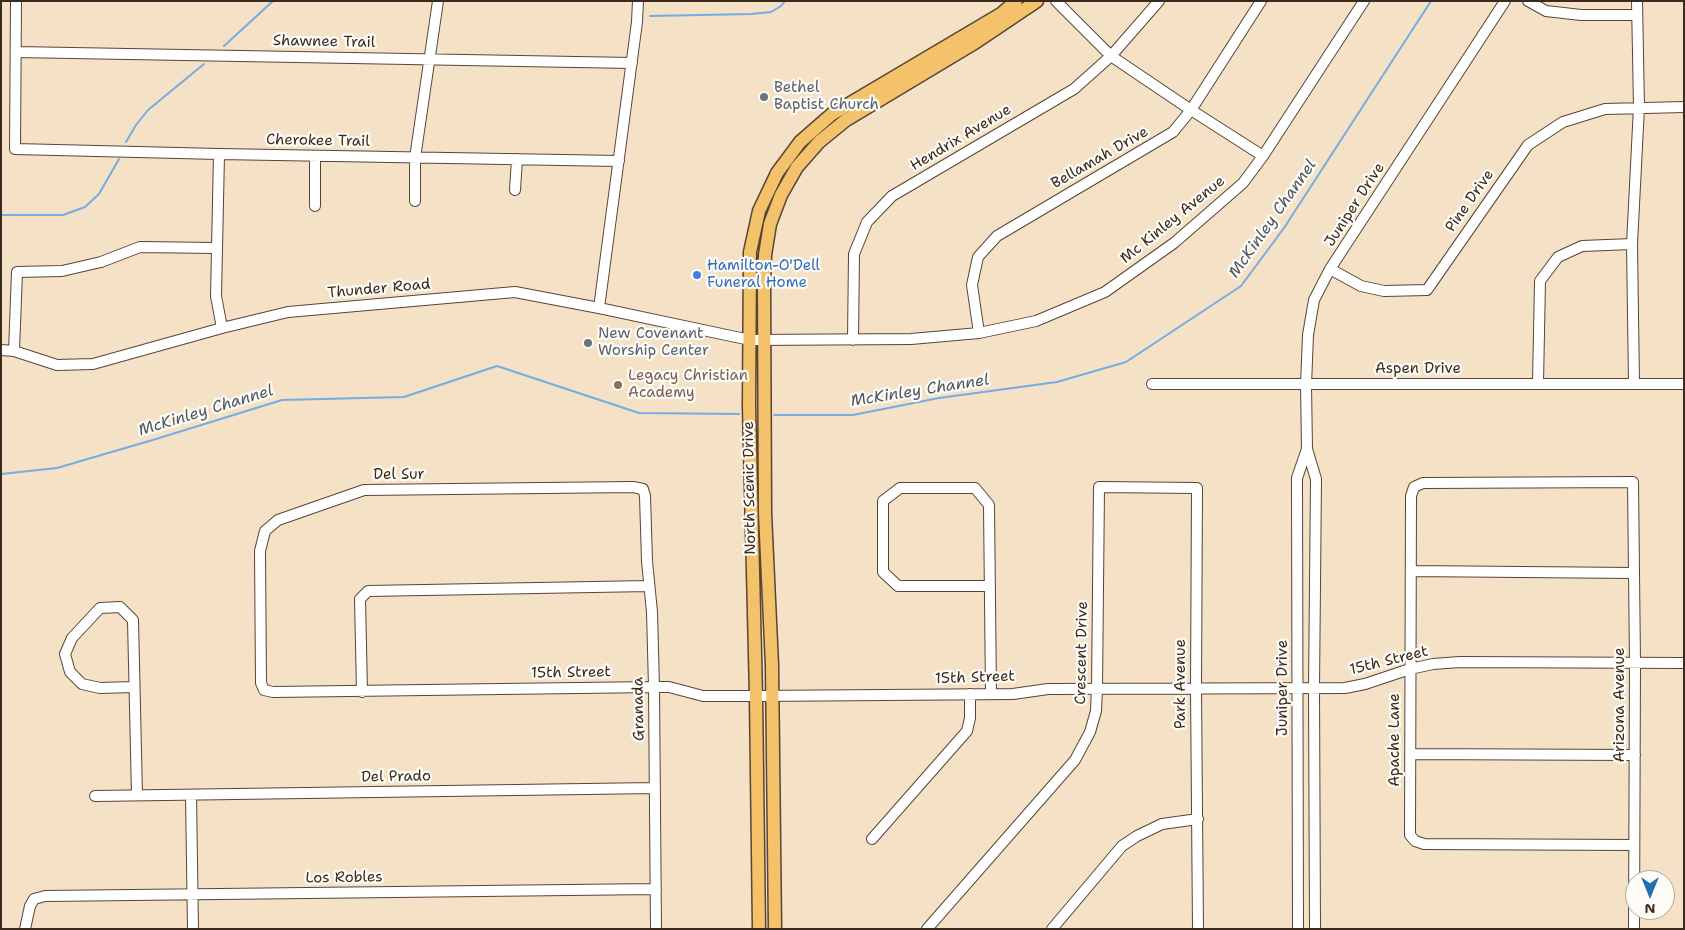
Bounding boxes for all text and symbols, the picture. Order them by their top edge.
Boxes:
street label: Shawnee Trail [273,32,375,52]
place label: Bethel Baptist Church [774,79,879,114]
marker: Bethel Baptist Church [758,91,770,103]
street label: Hendrix Avenue [907,101,1015,175]
street label: Bellamah Drive [1048,123,1152,193]
street label: Cherokee Trail [266,131,370,151]
water label: McKinley Channel [1225,156,1321,282]
street label: Juniper Drive [1321,160,1389,250]
street label: Pine Drive [1442,166,1498,236]
street label: Mc Kinley Avenue [1117,172,1229,268]
place label: Hamilton-O'Dell Funeral Home [707,257,820,292]
marker: Hamilton-O'Dell Funeral Home [691,269,703,281]
street label: Thunder Road [327,276,431,302]
place label: New Covenant Worship Center [598,325,709,360]
marker: New Covenant Worship Center [582,337,594,349]
street label: Aspen Drive [1375,360,1461,378]
place label: Legacy Christian Academy [628,367,748,402]
water label: McKinley Channel [849,371,991,411]
marker: Legacy Christian Academy [612,379,624,391]
water label: McKinley Channel [136,381,276,441]
street label: North Scenic Drive [740,421,760,555]
street label: Del Sur [373,466,425,484]
street label: Crescent Drive [1072,601,1092,705]
street label: Park Avenue [1172,639,1190,729]
street label: Juniper Drive [1274,640,1292,736]
street label: 15th Street [1348,643,1430,679]
street label: Arizona Avenue [1611,647,1629,763]
street label: 15th Street [531,663,611,683]
street label: 15th Street [935,668,1015,688]
street label: Granada [629,677,649,741]
street label: Apache Lane [1386,693,1404,787]
street label: Del Prado [361,767,431,787]
street label: Los Robles [305,868,383,888]
north arrow [1625,870,1675,920]
text: N [1644,900,1656,918]

